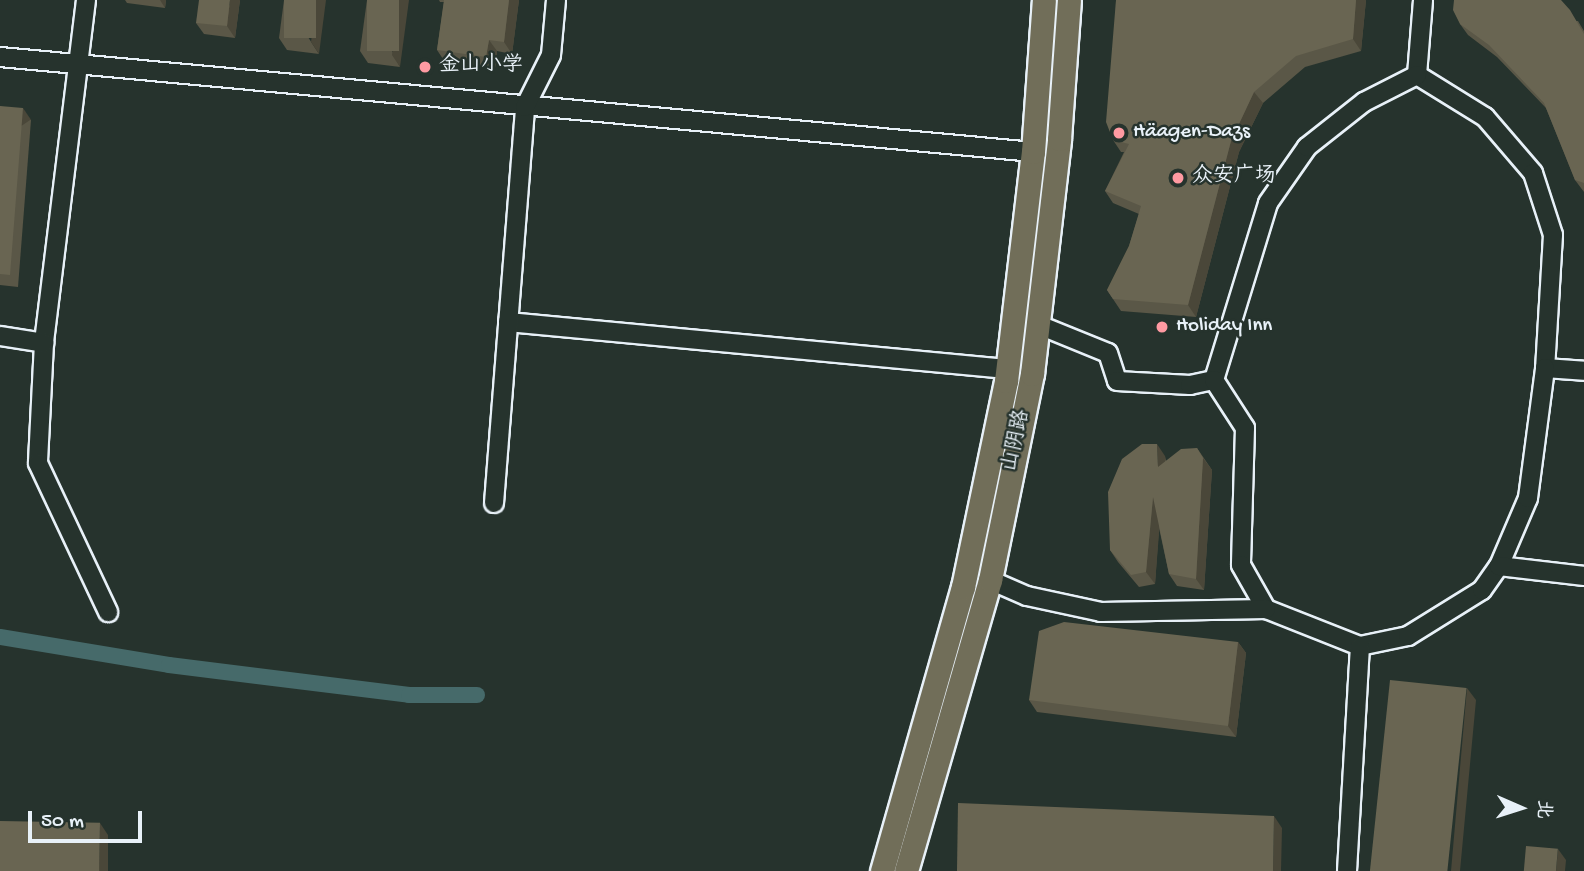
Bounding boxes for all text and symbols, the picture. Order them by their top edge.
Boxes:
place label: 金山小学 [439,54,523,80]
marker: 金山小学 [417,59,433,75]
place label: Häagen-Dazs [1133,120,1250,146]
marker: Häagen-Dazs [1111,125,1127,141]
place label: 众安广场 [1192,165,1276,191]
marker: 众安广场 [1170,170,1186,186]
place label: Holiday Inn [1176,314,1272,340]
marker: Holiday Inn [1154,319,1170,335]
street label: 山阴路 [999,408,1037,474]
north arrow [1486,773,1556,843]
scale bar [32,798,145,842]
text: 北 [1530,799,1554,819]
text: 50 m [41,810,84,835]

